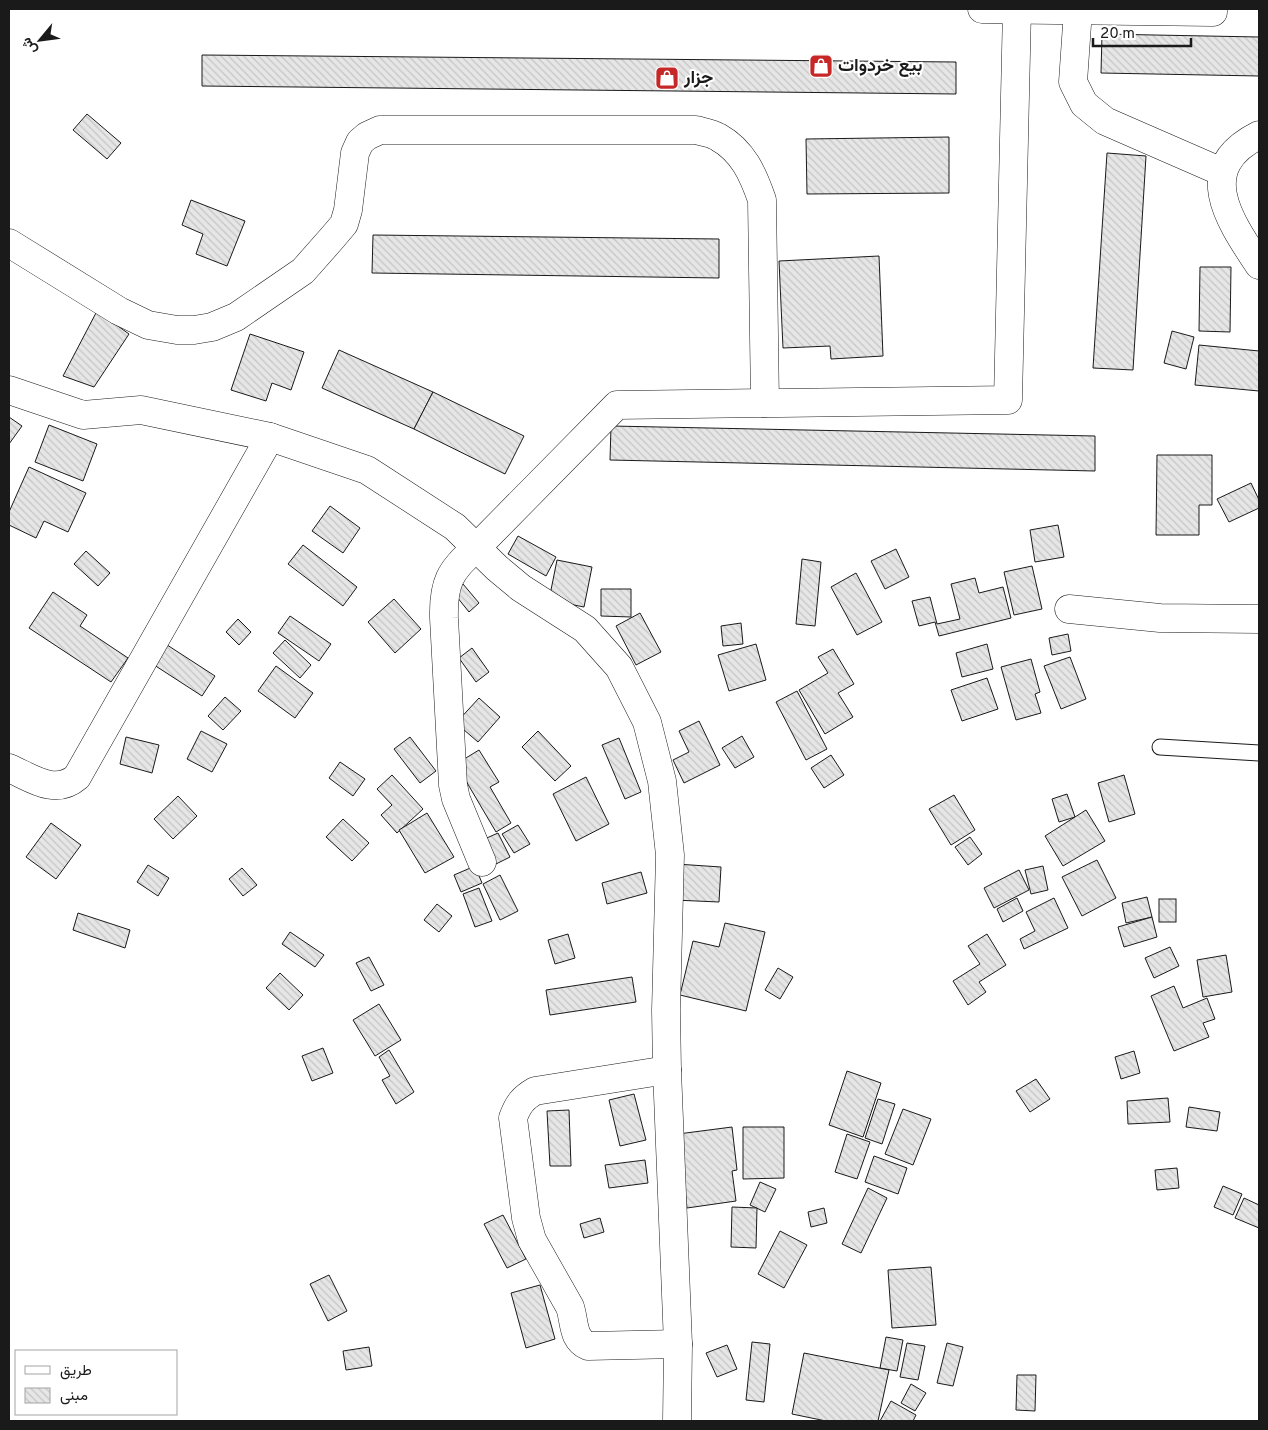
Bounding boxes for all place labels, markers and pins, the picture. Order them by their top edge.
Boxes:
shop icon: بيع خردوات [808,53,834,79]
place label: بيع خردوات [838,55,923,78]
shop icon: جزار [654,65,680,91]
place label: جزار [683,67,713,90]

